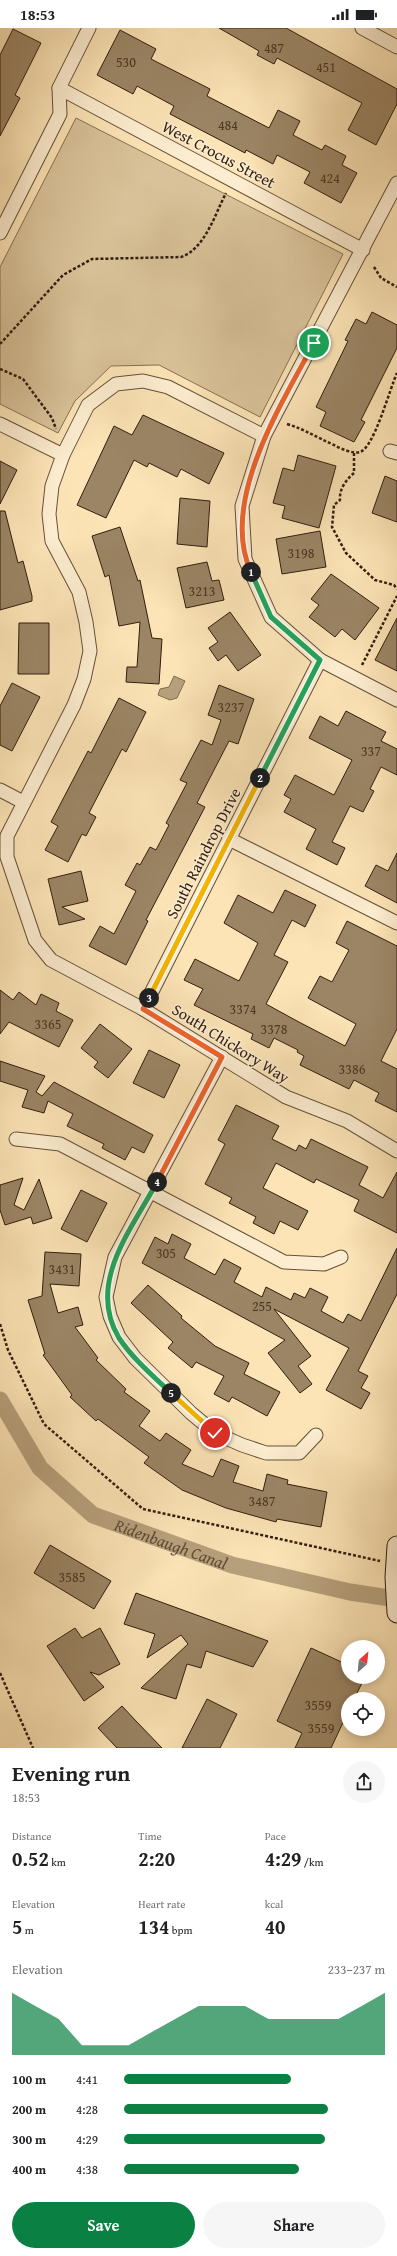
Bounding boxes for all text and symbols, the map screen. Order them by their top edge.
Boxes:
text: 18:53 [20,4,55,25]
house number: 487 [264,38,284,58]
house number: 530 [116,52,136,72]
house number: 451 [316,57,336,77]
street label: West Crocus Street [158,114,280,194]
house number: 484 [218,115,238,135]
house number: 424 [320,168,340,188]
pin [297,326,331,360]
icon: arrive [303,332,325,354]
house number: 3198 [288,543,315,563]
pin: 1 [241,562,261,582]
text: 1 [248,564,254,580]
house number: 3213 [189,581,215,601]
house number: 3237 [218,697,245,717]
house number: 337 [361,741,381,761]
pin: 2 [250,768,270,788]
text: 2 [257,770,263,786]
street label: South Raindrop Drive [160,783,246,923]
pin: 3 [139,988,159,1008]
text: 3 [146,990,152,1006]
street label: South Chickory Way [168,997,294,1089]
house number: 3374 [230,999,257,1019]
house number: 3365 [35,1014,61,1034]
house number: 3378 [261,1019,288,1039]
house number: 3386 [339,1059,366,1079]
pin: 4 [147,1172,167,1192]
text: 4 [154,1174,160,1190]
house number: 305 [156,1243,176,1263]
house number: 3431 [49,1259,75,1279]
house number: 255 [252,1296,272,1316]
pin: 5 [161,1383,181,1403]
text: 5 [168,1385,174,1401]
pin [198,1416,232,1450]
icon: check [204,1422,226,1444]
house number: 3487 [249,1491,276,1511]
water label: Ridenbaugh Canal [111,1511,231,1575]
house number: 3585 [59,1567,85,1587]
north arrow [341,1640,385,1684]
map controls [341,1640,385,1736]
button: locate [341,1692,385,1736]
house number: 3559 [305,1695,332,1715]
house number: 3559 [308,1718,335,1738]
text: Evening run [12,1757,130,1789]
button: share [343,1761,385,1803]
text: 18:53 [12,1788,40,1807]
text: Distance [12,1828,51,1844]
text: Time [138,1828,162,1844]
text: Pace [265,1828,286,1844]
text: 0.52 [12,1844,49,1873]
text: 2:20 [138,1844,175,1873]
text: 4:29 [265,1844,301,1873]
text: km [49,1854,66,1870]
text: /km [301,1854,324,1870]
text: Elevation [12,1896,55,1912]
text: Heart rate [138,1896,186,1912]
text: kcal [265,1896,283,1912]
text: 5 [12,1912,22,1941]
text: 134 [138,1912,169,1941]
text: 40 [265,1912,285,1941]
text: m [22,1922,34,1938]
text: bpm [169,1922,192,1938]
text: Elevation [12,1960,63,1979]
text: 233–237 m [328,1960,385,1979]
text: 100 m [12,2070,46,2089]
text: 4:41 [76,2070,98,2089]
text: 200 m [12,2100,46,2119]
text: 4:28 [76,2100,98,2119]
text: 300 m [12,2130,46,2149]
text: 4:29 [76,2130,98,2149]
text: 400 m [12,2160,46,2179]
text: 4:38 [76,2160,98,2179]
button: Save [12,2202,195,2248]
button: Share [203,2202,385,2248]

